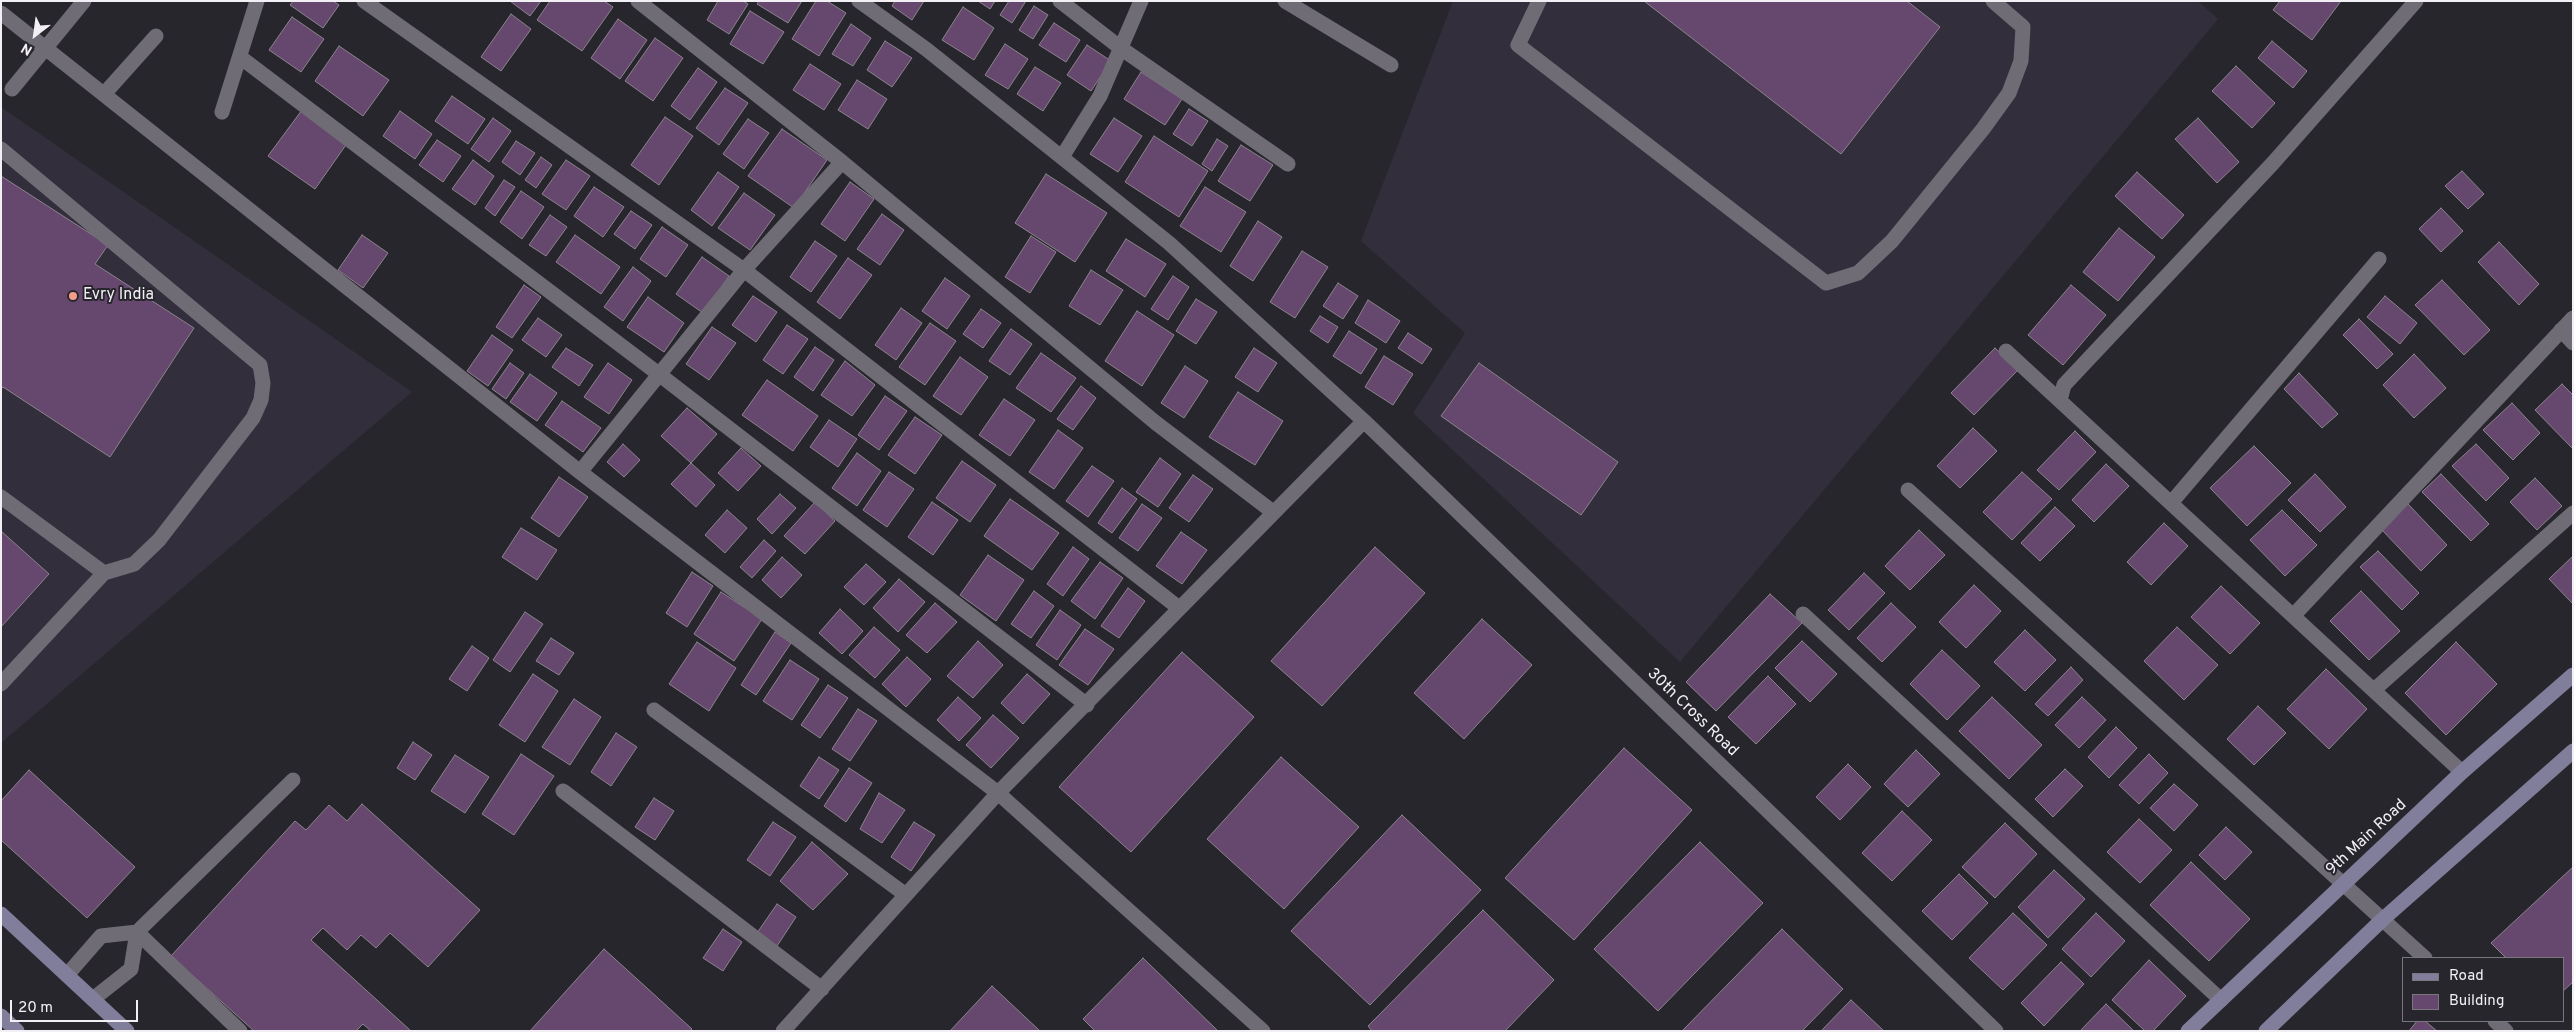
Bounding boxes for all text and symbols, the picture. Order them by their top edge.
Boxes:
north arrow [10,10,60,60]
text: N [19,39,36,58]
place label: Evry India [83,286,154,306]
marker: Evry India [67,290,79,302]
street label: 30th Cross Road [1643,665,1741,761]
street label: 9th Main Road [2323,796,2411,880]
legend [2402,957,2564,1022]
text: Road [2449,967,2484,986]
scale bar [12,990,140,1022]
text: Building [2449,992,2504,1011]
text: 20 m [18,999,53,1018]

